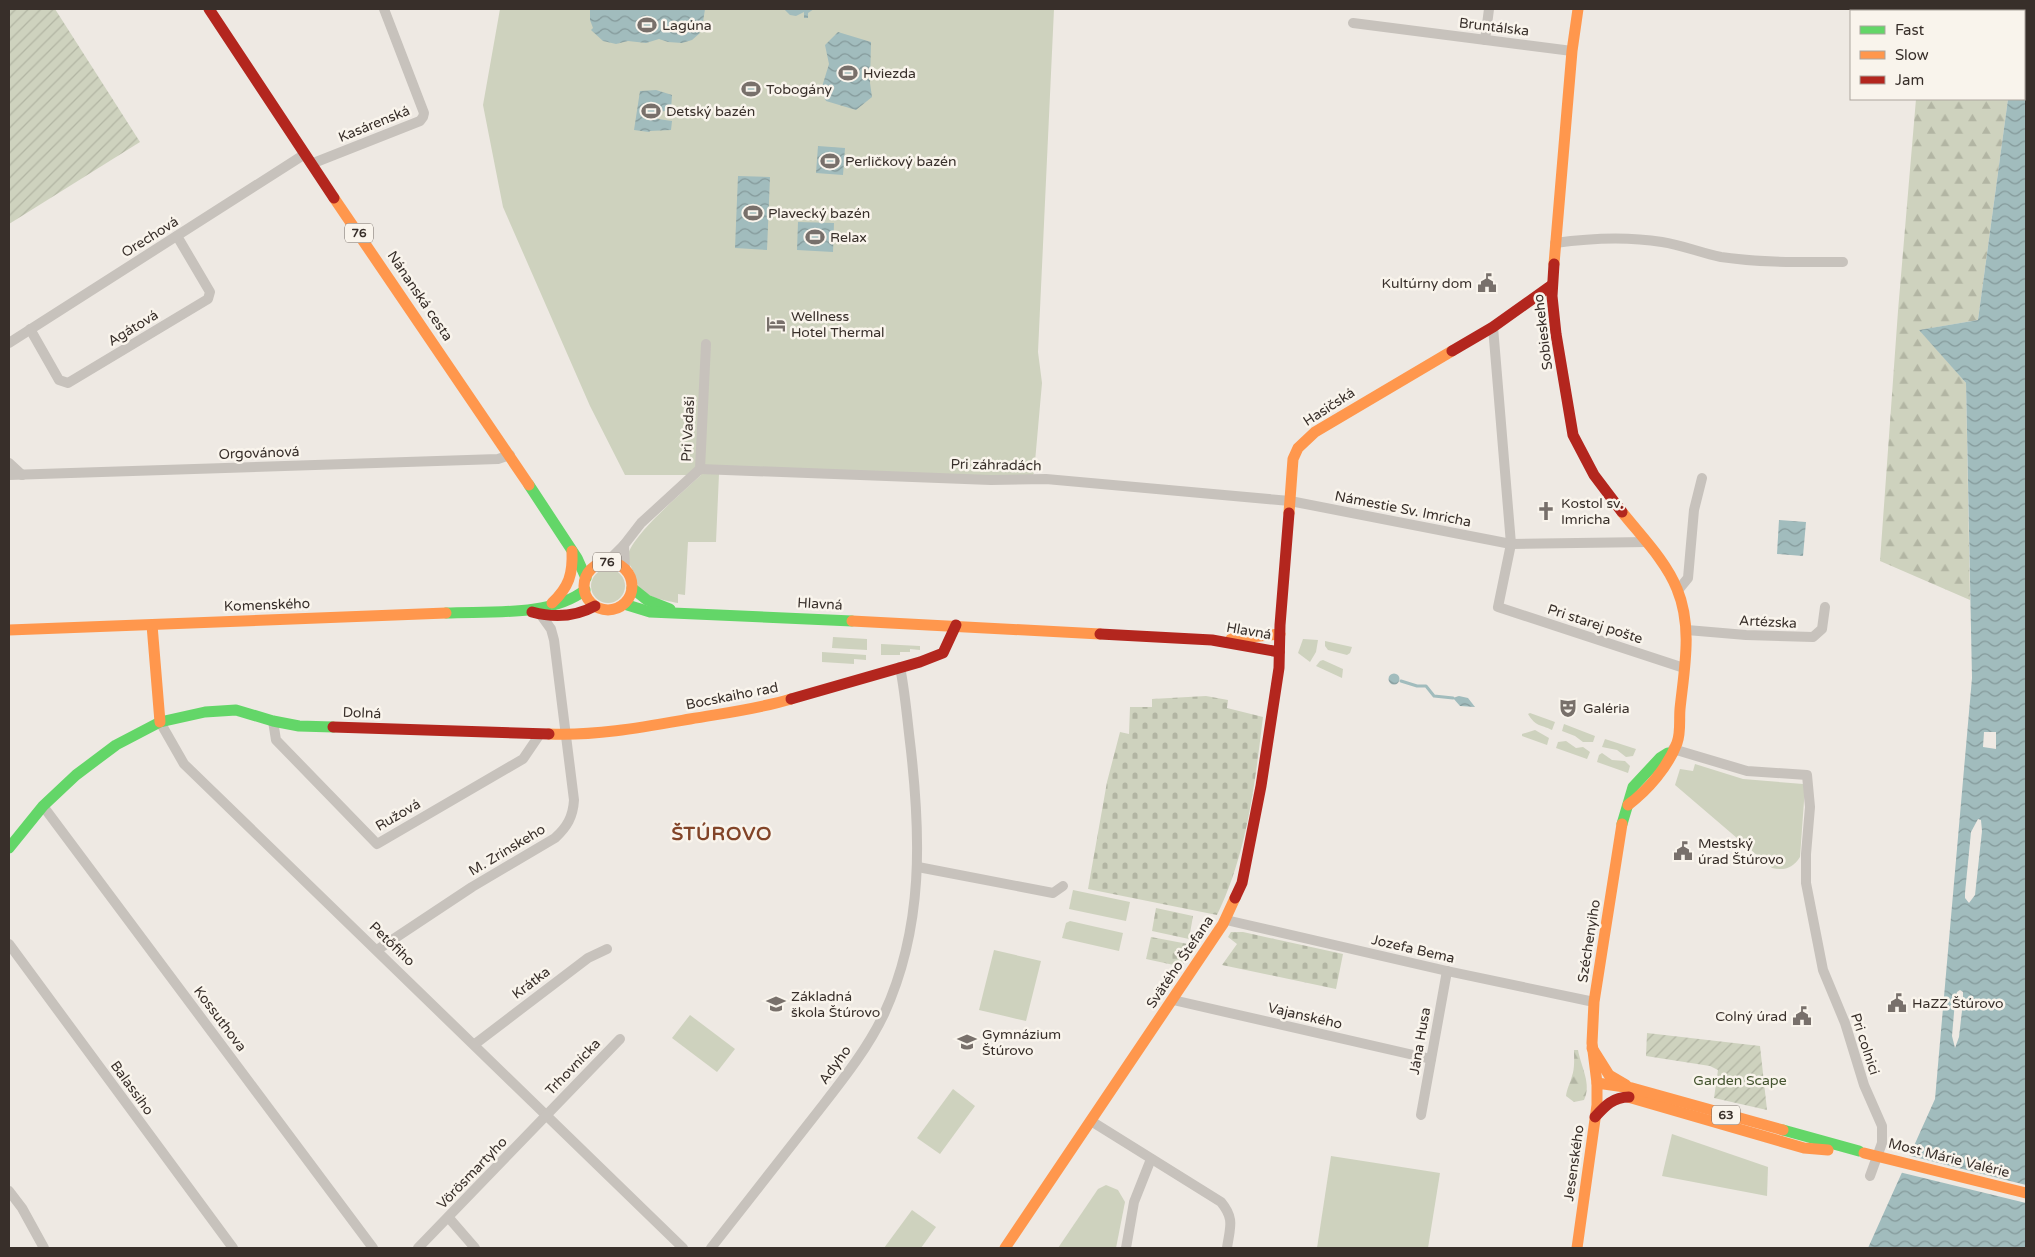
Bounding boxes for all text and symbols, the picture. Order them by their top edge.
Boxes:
legend [1850,10,2025,100]
sports icon: Lagúna [636,14,658,36]
street label: Bruntálska [1458,14,1530,40]
place label: Lagúna [662,17,712,34]
text: Fast [1895,21,1925,39]
text: Slow [1895,46,1929,64]
sports icon: Hviezda [837,62,859,84]
place label: Hviezda [863,65,916,82]
text: Jam [1895,71,1924,89]
sports icon: Tobogány [740,78,762,100]
place label: Tobogány [766,81,833,98]
sports icon: Detský bazén [640,100,662,122]
street label: Kasárenská [336,102,412,146]
place label: Detský bazén [666,103,755,120]
sports icon: Perličkový bazén [819,150,841,172]
place label: Perličkový bazén [845,153,957,170]
sports icon: Plavecký bazén [742,202,764,224]
place label: Plavecký bazén [768,205,870,222]
street label: Orechová [118,213,182,261]
road number: 76 [345,224,373,242]
sports icon: Relax [804,226,826,248]
place label: Relax [830,229,867,246]
street label: Nánanská cesta [384,248,456,344]
public building icon: Kultúrny dom [1476,272,1498,294]
place label: Kultúrny dom [1382,275,1472,292]
street label: Sobieskeho [1530,293,1556,371]
street label: Agátová [105,306,161,350]
place label: Wellness Hotel Thermal [791,308,885,341]
hotel icon: Wellness Hotel Thermal [765,313,787,335]
street label: Hasičská [1300,384,1358,430]
street label: Pri Vadaši [678,396,698,462]
street label: Orgovánová [218,443,300,463]
street label: Pri záhradách [950,456,1042,474]
street label: Námestie Sv. Imricha [1333,487,1473,531]
place label: Kostol sv. Imricha [1561,495,1624,528]
church icon: Kostol sv. Imricha [1535,500,1557,522]
road number: 76 [593,552,621,572]
street label: Hlavná [797,594,843,614]
street label: Komenského [224,595,310,615]
street label: Pri starej pošte [1545,601,1645,647]
street label: Artézska [1739,612,1797,632]
street label: Hlavná [1225,619,1273,643]
street label: Bocskaiho rad [684,679,780,713]
theatre icon: Galéria [1557,697,1579,719]
place label: Galéria [1583,700,1630,717]
street label: Dolná [342,704,382,722]
street label: Ružová [372,795,424,835]
street label: M. Zrínskeho [466,820,548,880]
district label: ŠTÚROVO [671,822,773,845]
place label: Mestský úrad Štúrovo [1698,835,1784,868]
public building icon: Mestský úrad Štúrovo [1672,840,1694,862]
street label: Széchenyiho [1574,898,1604,984]
street label: Svätého Štefana [1143,912,1217,1012]
street label: Petőfiho [366,918,418,970]
street label: Jozefa Bema [1370,931,1456,967]
street label: Krátka [509,963,553,1003]
street label: Kossuthova [190,983,250,1055]
place label: Základná škola Štúrovo [791,988,880,1021]
public building icon: HaZZ Štúrovo [1886,992,1908,1014]
school or university icon: Základná škola Štúrovo [765,993,787,1015]
place label: HaZZ Štúrovo [1912,995,2004,1012]
street label: Vajanského [1266,999,1344,1033]
public building icon: Colný úrad [1791,1005,1813,1027]
street label: Jána Husa [1406,1006,1434,1076]
place label: Colný úrad [1715,1008,1787,1025]
street label: Pri colnici [1847,1011,1883,1077]
place label: Gymnázium Štúrovo [982,1026,1061,1059]
school or university icon: Gymnázium Štúrovo [956,1031,978,1053]
street label: Trhovnícka [542,1035,604,1099]
street label: Adyho [815,1042,855,1088]
street label: Balassiho [107,1058,157,1118]
park label: Garden Scape [1693,1072,1787,1089]
road number: 63 [1712,1106,1740,1124]
street label: Jesenského [1560,1124,1588,1202]
street label: Vörösmartyho [433,1133,511,1213]
street label: Most Márie Valérie [1887,1135,2011,1181]

